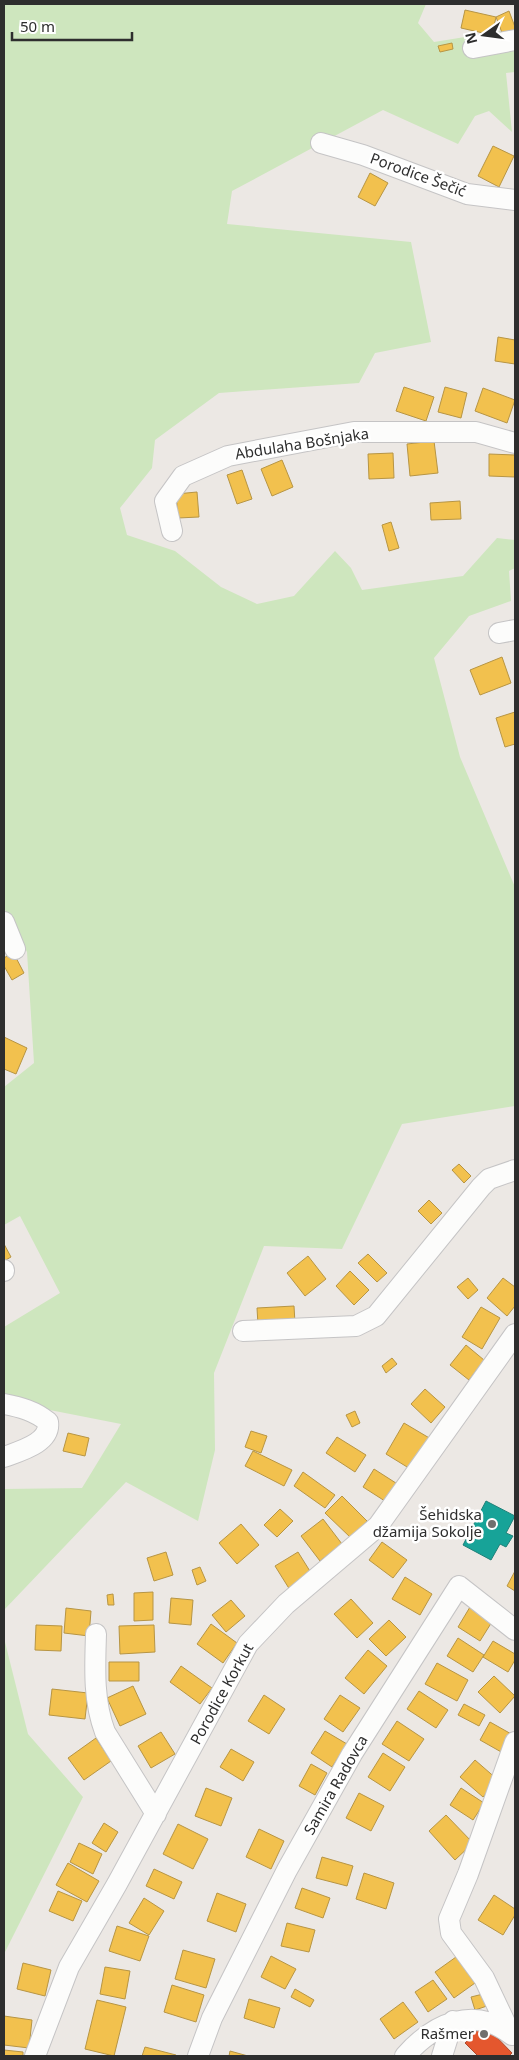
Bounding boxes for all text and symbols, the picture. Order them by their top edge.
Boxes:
scale bar [12,10,132,42]
north arrow [459,10,509,60]
text: 50 m [20,16,55,36]
text: N [460,30,481,46]
street label: Porodice Šečić [368,147,469,201]
street label: Abdulaha Bošnjaka [234,423,370,463]
place label: Šehidska džamija Sokolje [373,1504,482,1541]
marker: Šehidska džamija Sokolje [486,1518,498,1530]
street label: Porodice Korkut [185,1639,258,1748]
street label: Samira Radovca [299,1731,372,1838]
place label: Rašmer [420,2023,474,2043]
marker: Rašmer [478,2028,490,2040]

